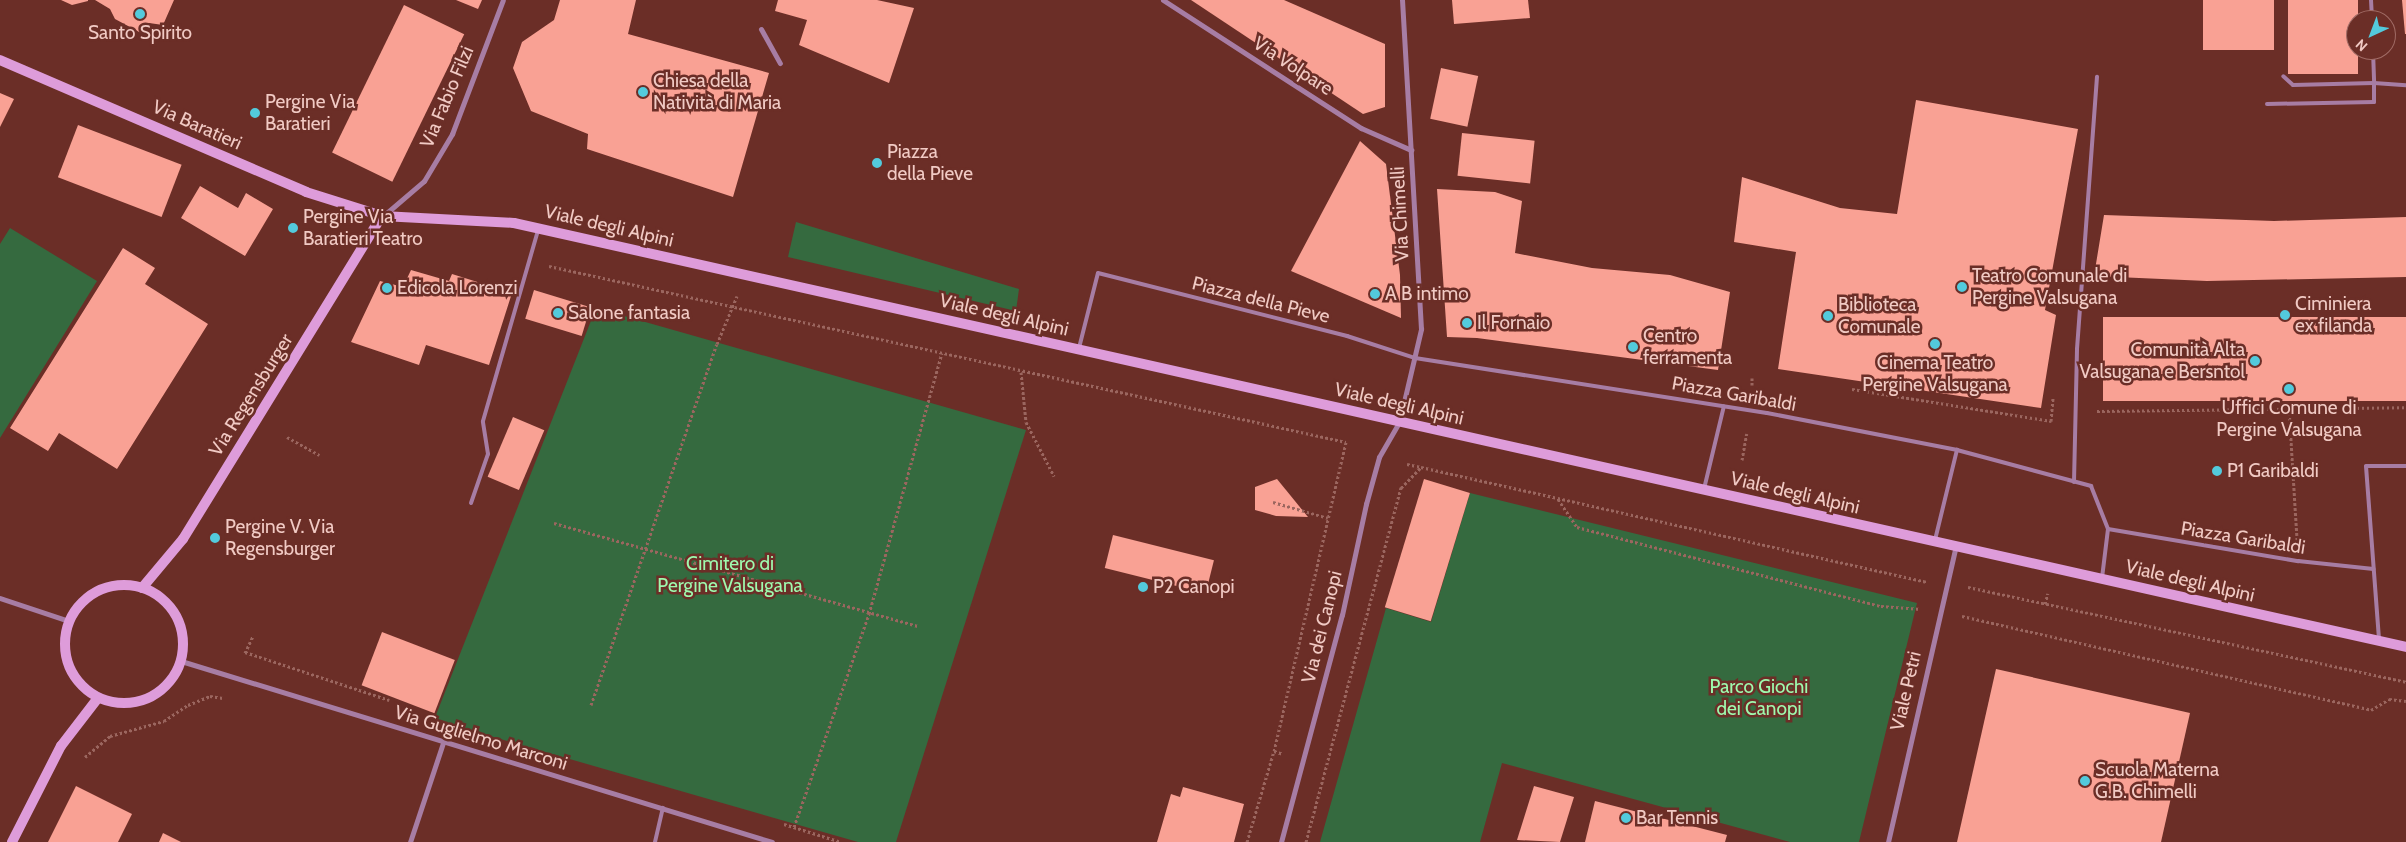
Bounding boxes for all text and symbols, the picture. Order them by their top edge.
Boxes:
marker: Santo Spirito [134,8,146,20]
north arrow [2346,10,2396,60]
place label: Santo Spirito [88,22,192,44]
street label: Via Volpare [1249,32,1337,100]
text: N [2352,35,2371,55]
street label: Via Fabio Filzi [415,43,479,151]
place label: Chiesa della Natività di Maria [653,70,781,114]
marker: Chiesa della Natività di Maria [637,86,649,98]
place label: Pergine Via Baratieri [265,91,355,135]
street label: Via Baratieri [149,95,245,155]
marker: Pergine Via Baratieri [249,107,261,119]
place label: Piazza della Pieve [887,141,973,185]
marker: Piazza della Pieve [871,157,883,169]
street label: Via Chimelli [1386,166,1414,262]
street label: Viale degli Alpini [542,200,676,252]
place label: Pergine Via Baratieri Teatro [303,206,423,250]
marker: Pergine Via Baratieri Teatro [287,222,299,234]
place label: Teatro Comunale di Pergine Valsugana [1972,265,2127,309]
street label: Piazza della Pieve [1190,272,1332,328]
place label: Edicola Lorenzi [397,277,517,299]
marker: Teatro Comunale di Pergine Valsugana [1956,281,1968,293]
marker: Edicola Lorenzi [381,282,393,294]
place label: A B intimo [1385,283,1469,305]
marker: A B intimo [1369,288,1381,300]
street label: Viale degli Alpini [937,289,1071,341]
place label: Ciminiera ex filanda [2295,293,2372,337]
place label: Biblioteca Comunale [1838,294,1920,338]
place label: Salone fantasia [568,302,690,324]
marker: Salone fantasia [552,307,564,319]
marker: Ciminiera ex filanda [2279,309,2291,321]
marker: Biblioteca Comunale [1822,310,1834,322]
place label: Il Fornaio [1477,312,1550,334]
marker: Il Fornaio [1461,317,1473,329]
place label: Centro ferramenta [1643,325,1732,369]
street label: Via Regensburger [204,330,298,460]
marker: Cinema Teatro Pergine Valsugana [1929,338,1941,350]
place label: Comunità Alta Valsugana e Bersntol [2079,339,2245,383]
marker: Centro ferramenta [1627,341,1639,353]
place label: Cinema Teatro Pergine Valsugana [1862,352,2008,396]
marker: Comunità Alta Valsugana e Bersntol [2249,355,2261,367]
street label: Piazza Garibaldi [1670,372,1798,416]
street label: Viale degli Alpini [1332,378,1466,430]
marker: Uffici Comune di Pergine Valsugana [2283,383,2295,395]
place label: Uffici Comune di Pergine Valsugana [2216,397,2362,441]
place label: P1 Garibaldi [2227,460,2319,482]
marker: P1 Garibaldi [2211,465,2223,477]
street label: Viale degli Alpini [1728,467,1862,519]
place label: Pergine V. Via Regensburger [225,516,335,560]
street label: Piazza Garibaldi [2179,517,2307,559]
marker: Pergine V. Via Regensburger [209,532,221,544]
park label: Cimitero di Pergine Valsugana [657,553,803,597]
street label: Viale degli Alpini [2123,555,2257,607]
street label: Via dei Canopi [1297,568,1347,686]
place label: P2 Canopi [1153,576,1235,598]
marker: P2 Canopi [1137,581,1149,593]
street label: Viale Petri [1886,649,1926,733]
park label: Parco Giochi dei Canopi [1710,676,1808,720]
street label: Via Guglielmo Marconi [392,701,570,775]
place label: Scuola Materna G.B. Chimelli [2095,759,2219,803]
marker: Scuola Materna G.B. Chimelli [2079,775,2091,787]
place label: Bar Tennis [1636,807,1718,829]
marker: Bar Tennis [1620,812,1632,824]

